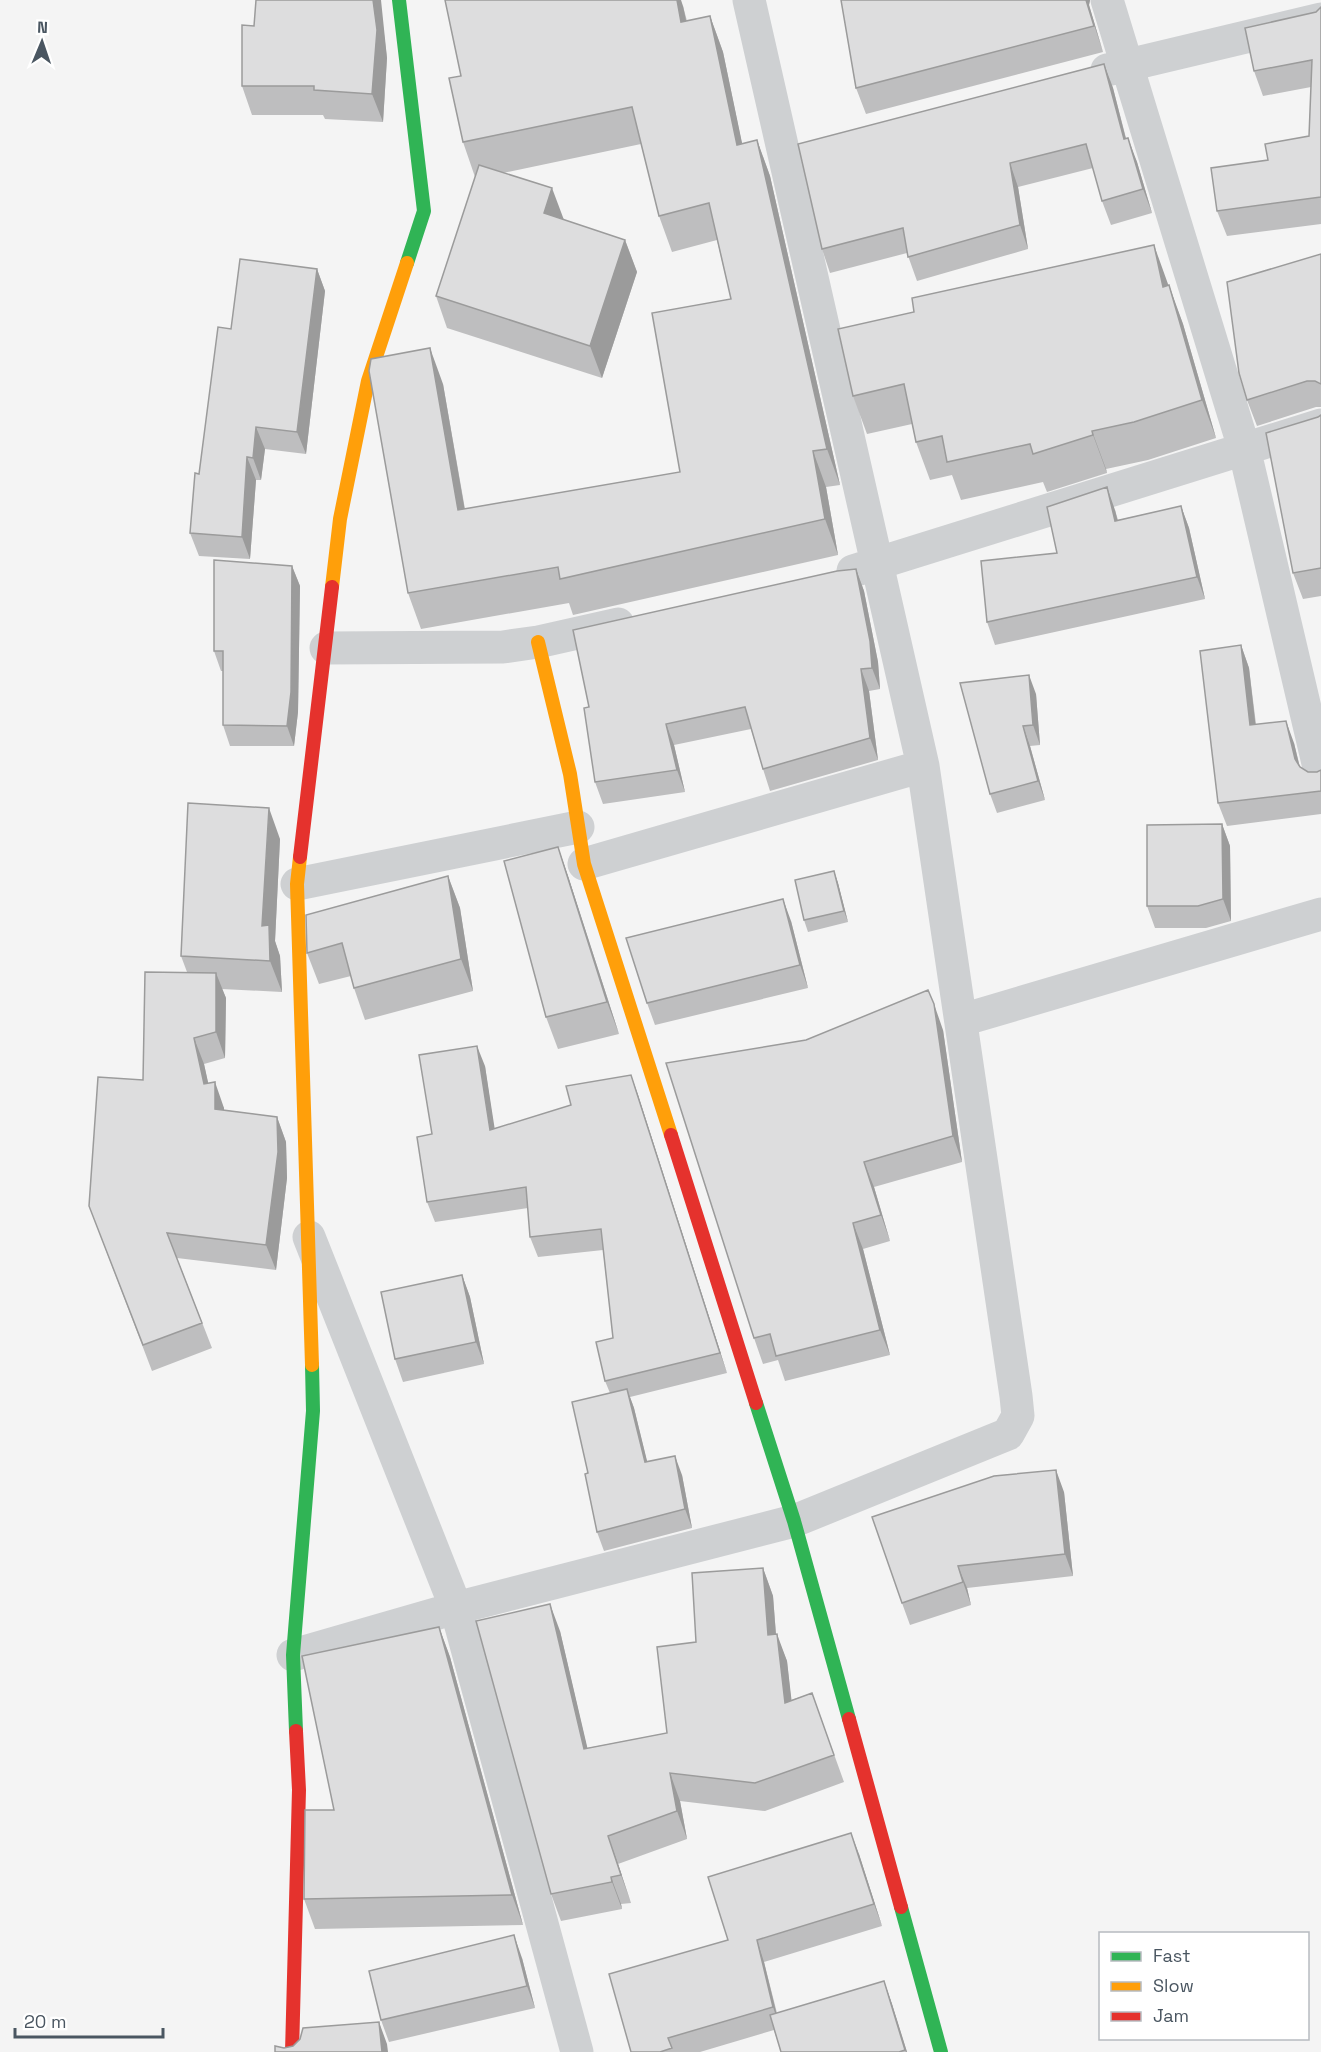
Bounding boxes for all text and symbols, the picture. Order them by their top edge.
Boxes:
north arrow [12,12,72,72]
text: N [37,17,48,38]
legend [1099,1932,1309,2040]
text: Fast [1153,1944,1190,1967]
text: Slow [1153,1974,1194,1997]
scale bar [15,2001,164,2039]
text: Jam [1153,2004,1189,2027]
text: 20 m [24,2010,67,2033]

